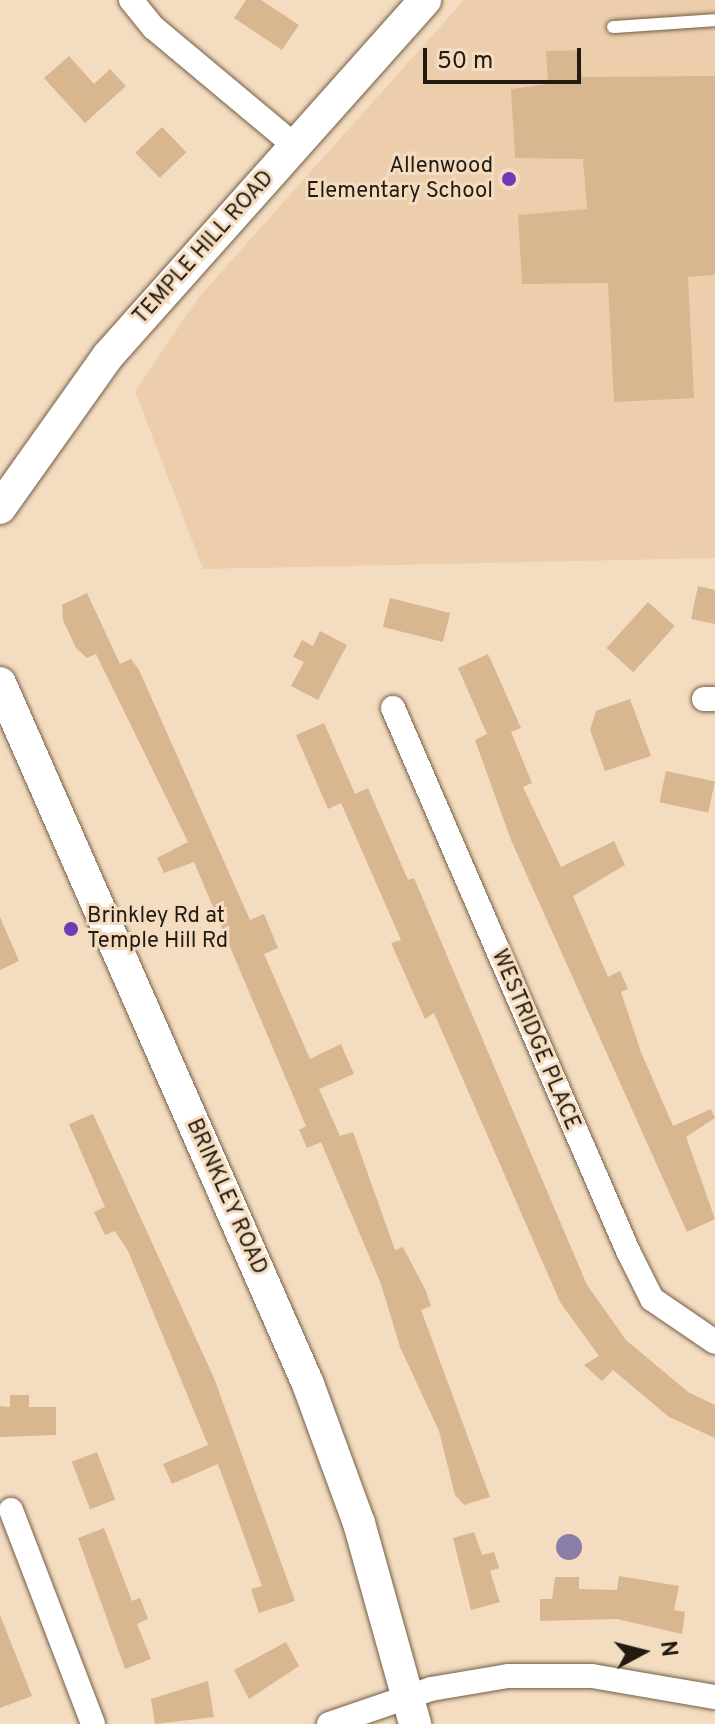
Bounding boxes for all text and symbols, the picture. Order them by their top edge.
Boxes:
scale bar [427,32,585,82]
text: 50 m [437,47,493,77]
place label: Allenwood Elementary School [306,153,493,204]
street label: TEMPLE HILL ROAD [128,165,280,331]
marker: Allenwood Elementary School [500,170,518,188]
place label: Brinkley Rd at Temple Hill Rd [87,903,228,954]
marker: Brinkley Rd at Temple Hill Rd [62,920,80,938]
street label: WESTRIDGE PLACE [485,946,585,1134]
street label: BRINKLEY ROAD [180,1115,272,1279]
north arrow [603,1612,683,1692]
text: N [653,1640,682,1658]

